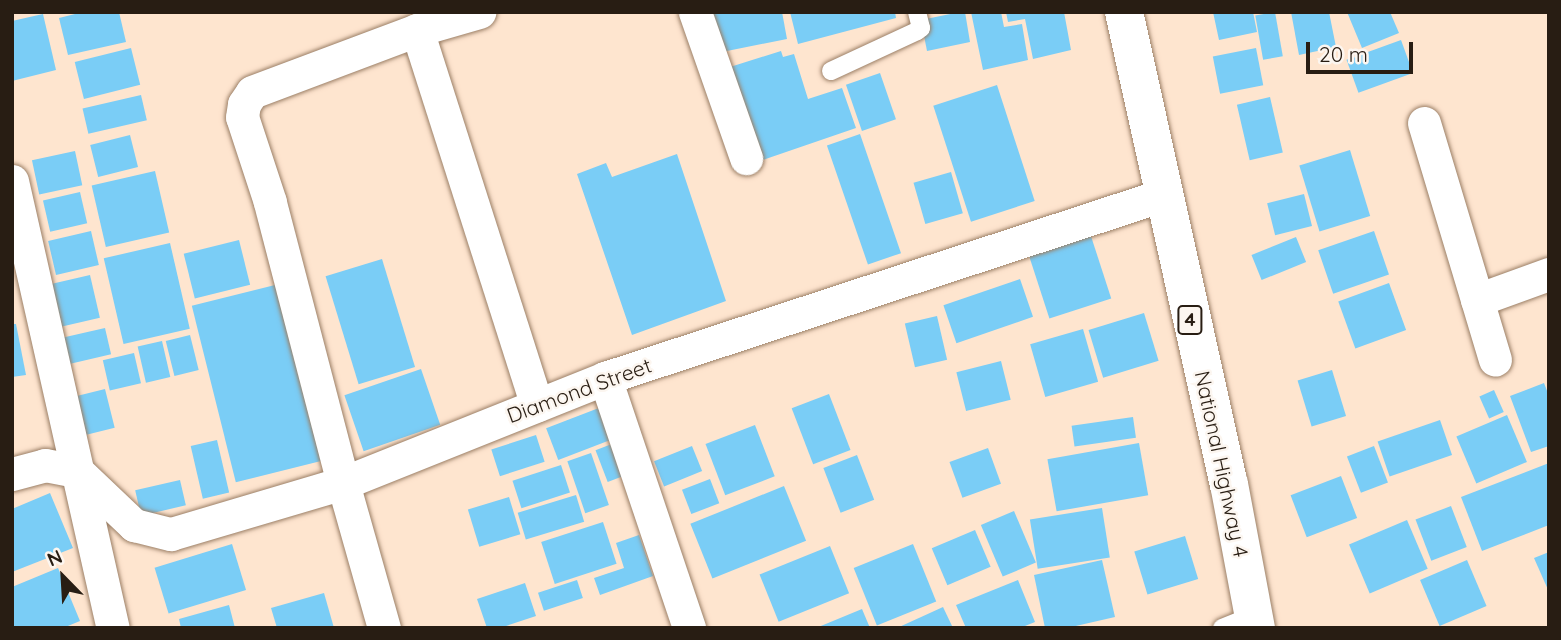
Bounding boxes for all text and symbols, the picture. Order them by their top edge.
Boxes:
scale bar [1309,28,1416,72]
text: 20 m [1319,41,1368,67]
road number: 4 [1176,304,1204,336]
street label: Diamond Street [503,352,655,428]
street label: National Highway 4 [1190,369,1254,559]
north arrow [28,542,98,612]
text: N [43,544,66,572]

